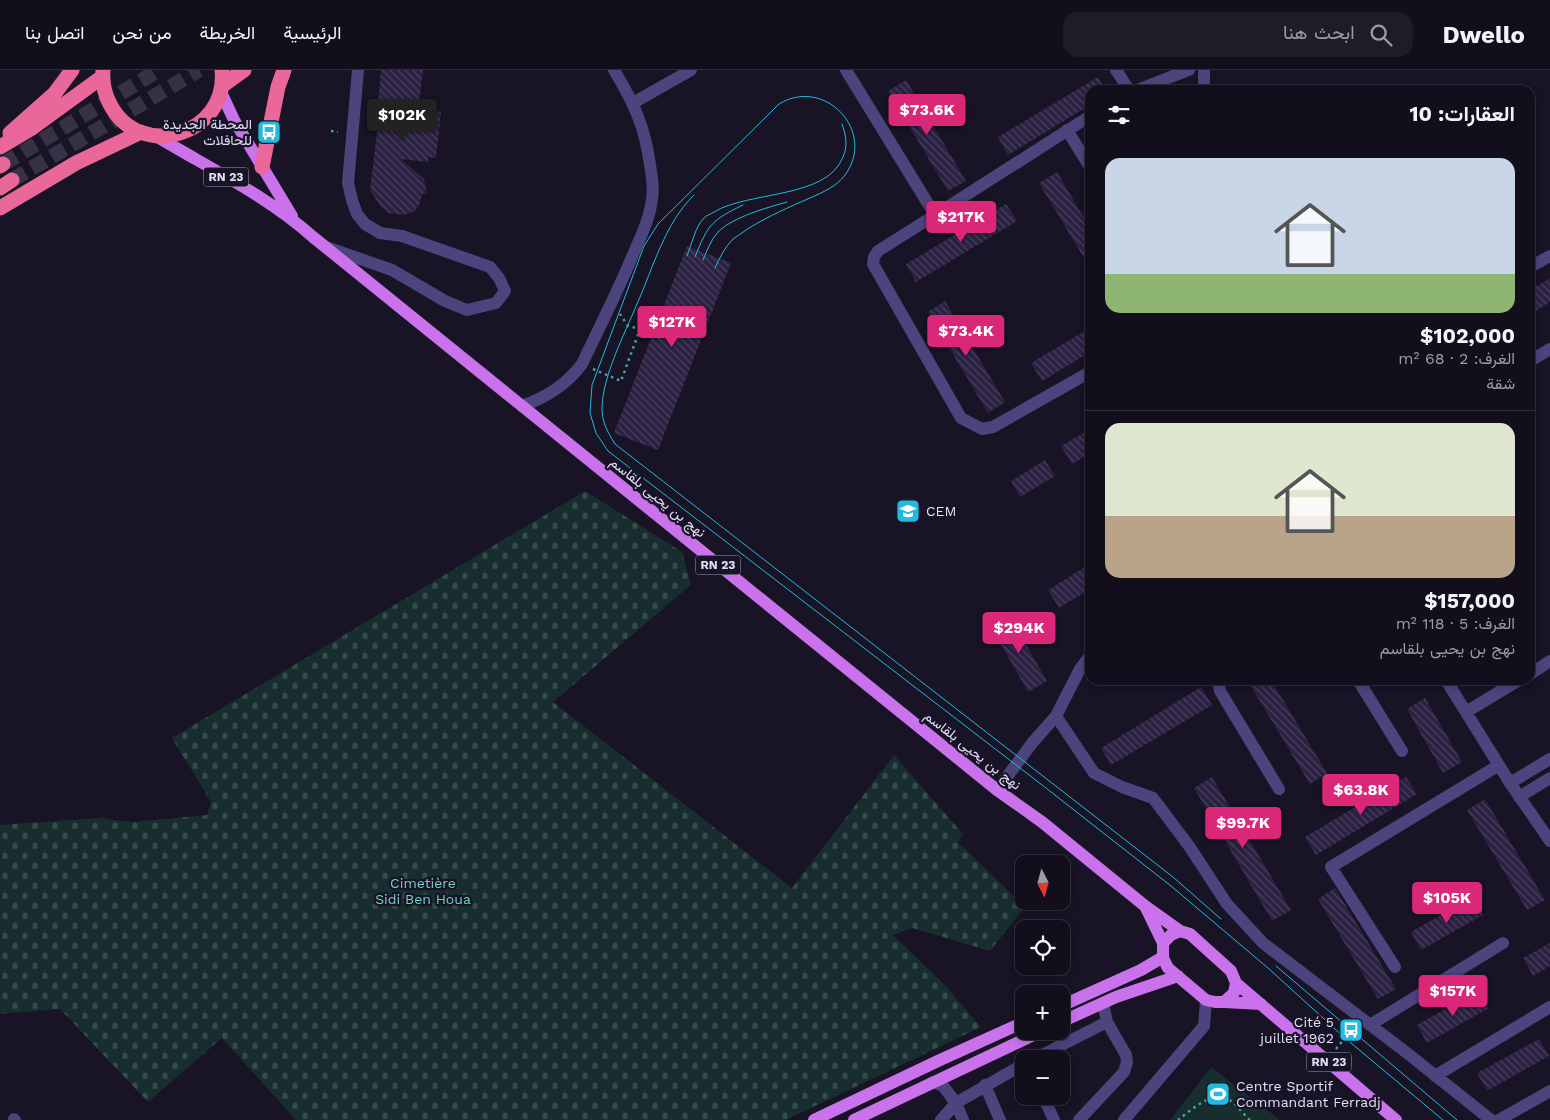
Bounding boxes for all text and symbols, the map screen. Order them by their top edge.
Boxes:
search box [1063,12,1413,57]
text: ابحث هنا [1283,21,1355,44]
icon: search [1367,21,1395,49]
text: Dwello [1443,21,1525,49]
text: اتصل بنا [25,22,84,43]
text: من نحن [112,22,172,43]
text: الخريطة [200,22,255,43]
text: الرئيسية [283,22,341,43]
pin: $73.6K [886,93,968,136]
pin: $102K [367,98,437,141]
text: $73.6K [900,100,954,119]
icon: filters [1105,101,1133,129]
text: العقارات: 10 [1409,101,1515,126]
text: $102K [378,105,426,124]
place label: المحطة الجديدة للحافلات [163,116,252,148]
bus stop icon: المحطة الجديدة للحافلات [256,119,282,145]
road number: RN 23 [204,168,248,186]
icon: home [1265,190,1355,280]
pin: $217K [926,200,996,243]
text: $217K [937,207,985,226]
pin: $127K [637,306,707,348]
text: $127K [648,312,696,331]
pin: $73.4K [925,314,1007,357]
text: $73.4K [938,321,994,340]
text: $102,000 [1420,323,1515,348]
text: الغرف: 2 · 68 m² [1398,349,1515,368]
text: شقة [1486,374,1515,393]
street label: نهج بن يحيى بلقاسم [605,454,709,543]
icon: home [1265,456,1355,546]
school or university icon: CEM [895,498,921,524]
place label: CEM [926,503,957,519]
road number: RN 23 [696,556,740,574]
text: $157,000 [1424,588,1515,613]
pin: $294K [984,612,1054,654]
text: الغرف: 5 · 118 m² [1396,614,1515,633]
text: $294K [993,618,1045,637]
text: نهج بن يحيى بلقاسم [1380,639,1515,658]
street label: نهج بن يحيى بلقاسم [920,707,1025,795]
pin: $63.8K [1320,774,1402,816]
text: $63.8K [1333,780,1389,799]
pin: $99.7K [1202,806,1284,849]
text: $99.7K [1216,813,1270,832]
north arrow [1015,855,1070,910]
map controls [1015,855,1070,1105]
park label: Cimetière Sidi Ben Houa [375,875,471,907]
pin: $105K [1412,882,1482,924]
text: $105K [1423,888,1471,907]
button: locate [1015,920,1070,975]
pin: $157K [1418,974,1488,1017]
text: $157K [1430,981,1476,1000]
button: + [1015,985,1070,1040]
place label: Cité 5 juillet 1962 [1258,1014,1334,1046]
bus stop icon: Cité 5 juillet 1962 [1338,1017,1364,1043]
button: − [1015,1050,1070,1105]
road number: RN 23 [1306,1052,1352,1072]
place label: Centre Sportif Commandant Ferradj [1236,1078,1381,1110]
sports icon: Centre Sportif Commandant Ferradj [1205,1081,1231,1107]

